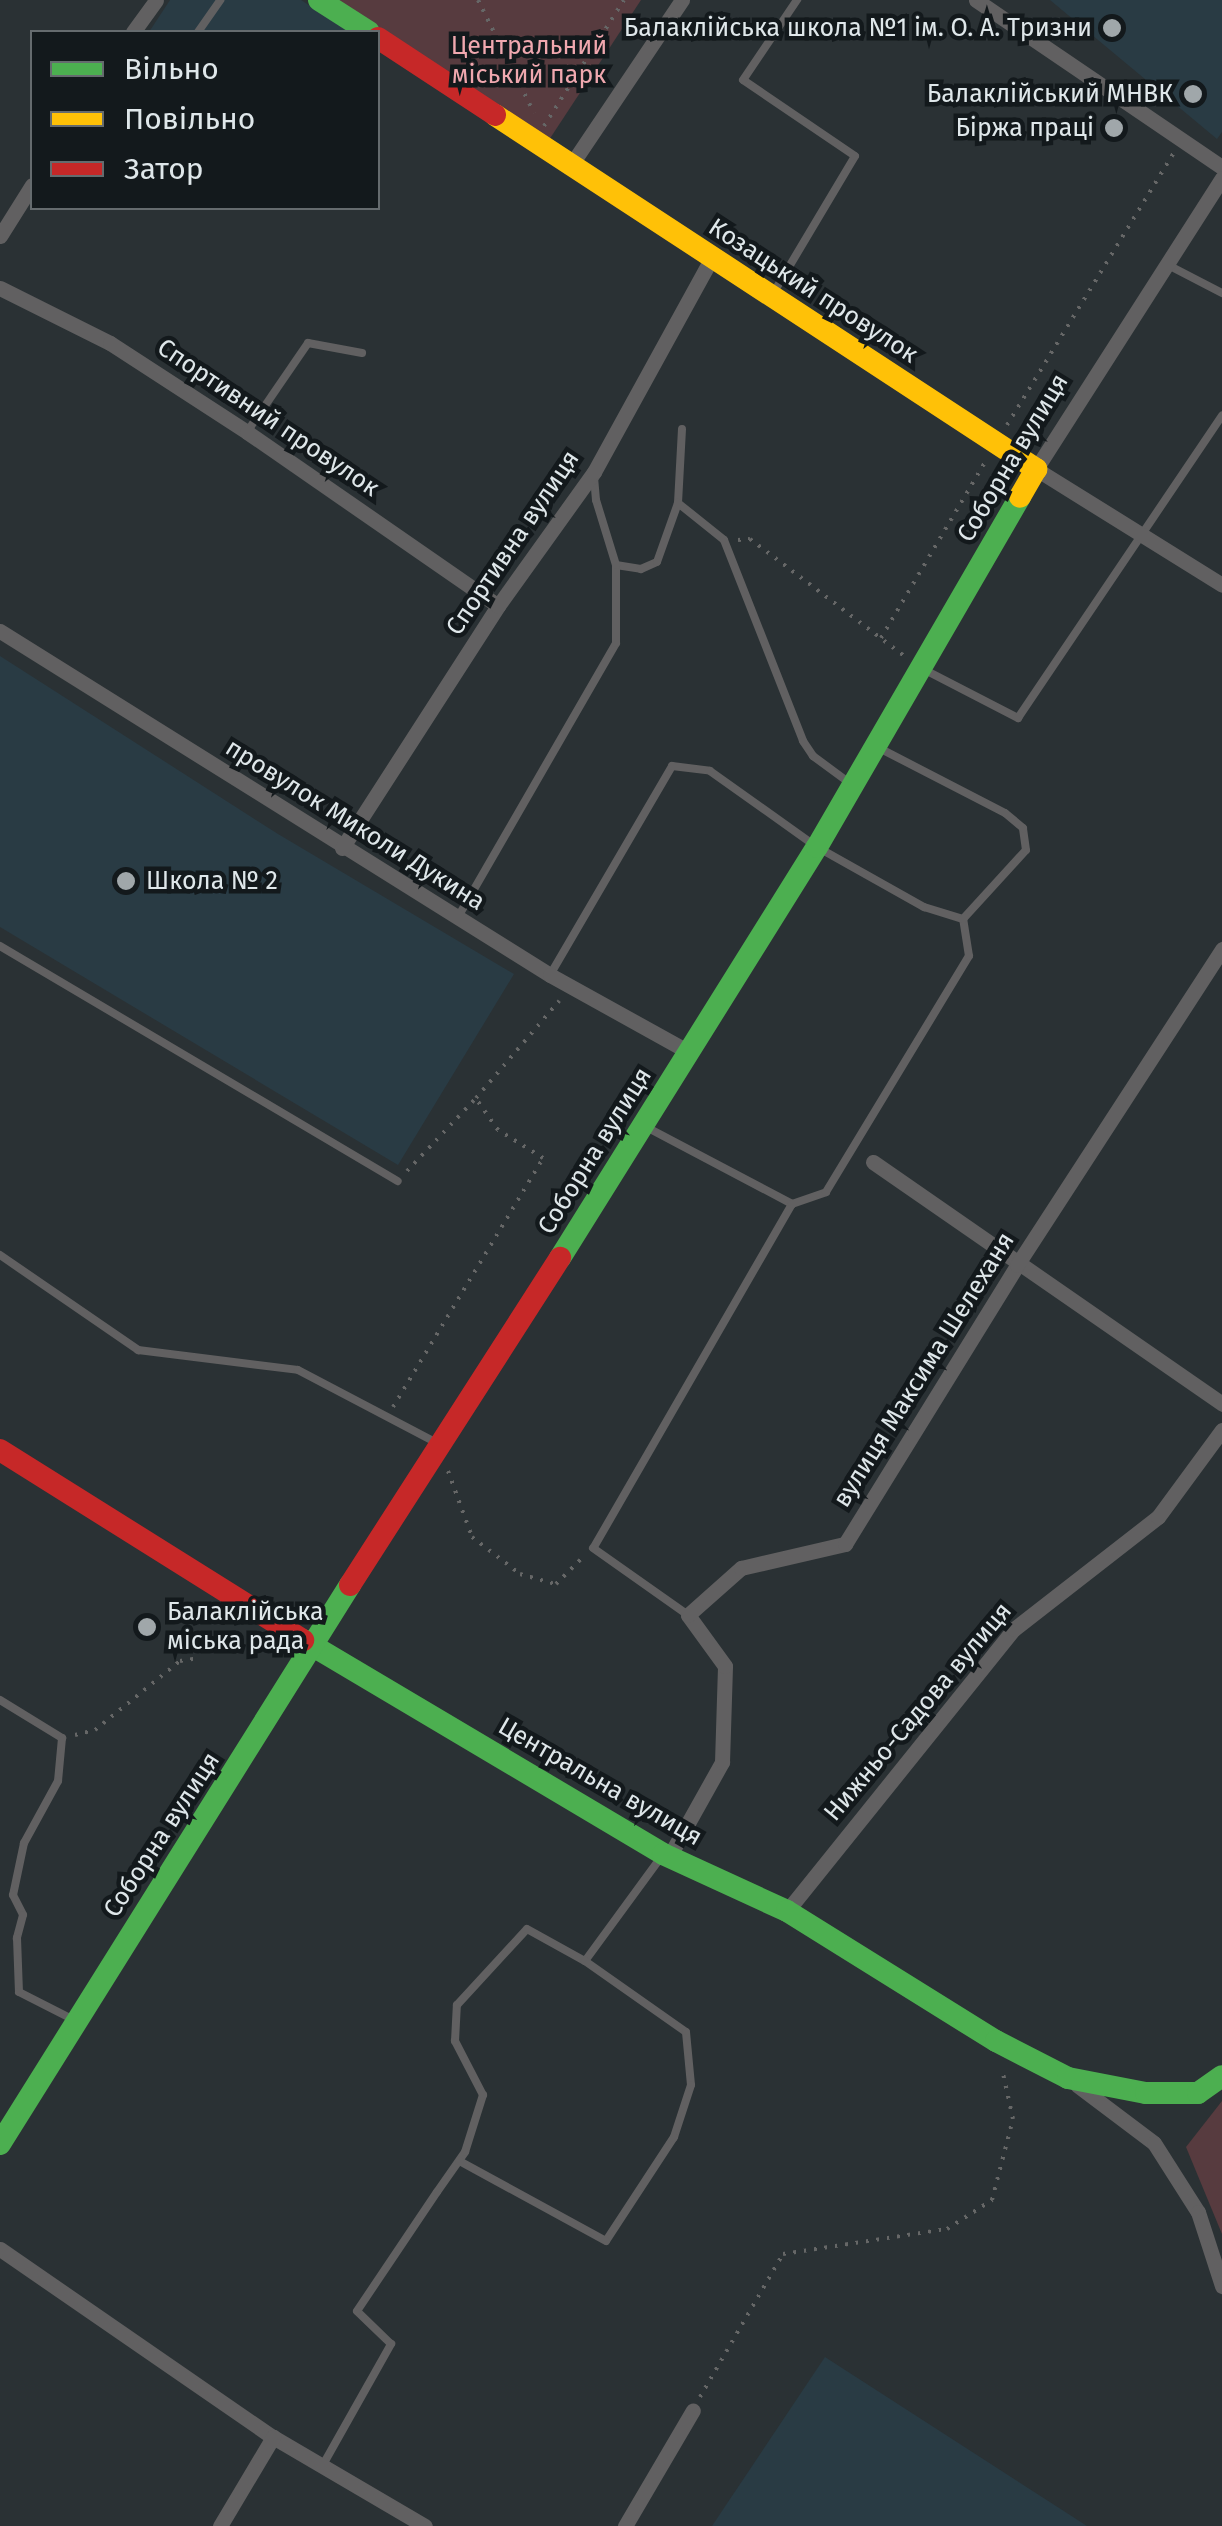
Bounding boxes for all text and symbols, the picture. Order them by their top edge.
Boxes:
place label: Балаклійська школа №1 ім. О. А. Тризни [624,13,1092,43]
marker: Балаклійська школа №1 ім. О. А. Тризни [1101,17,1123,39]
legend [30,30,380,210]
park label: Центральний міський парк [451,32,607,91]
text: Вільно [124,51,219,87]
place label: Балаклійський МНВК [927,79,1173,109]
marker: Балаклійський МНВК [1182,83,1204,105]
text: Повільно [124,101,255,137]
place label: Біржа праці [955,113,1094,143]
marker: Біржа праці [1103,117,1125,139]
text: Затор [124,151,203,187]
street label: Козацький провулок [703,212,923,370]
street label: Спортивний провулок [151,333,385,503]
street label: Соборна вулиця [951,369,1075,547]
street label: Спортивна вулиця [440,445,586,641]
street label: провулок Миколи Дукина [220,733,490,917]
place label: Школа № 2 [146,866,278,896]
marker: Школа № 2 [115,870,137,892]
street label: Соборна вулиця [532,1062,658,1240]
street label: вулиця Максима Шелеханя [827,1227,1021,1513]
street label: Нижньо-Садова вулиця [818,1597,1018,1827]
place label: Балаклійська міська рада [167,1598,324,1657]
marker: Балаклійська міська рада [136,1616,158,1638]
street label: Центральна вулиця [493,1711,707,1853]
street label: Соборна вулиця [98,1747,226,1923]

